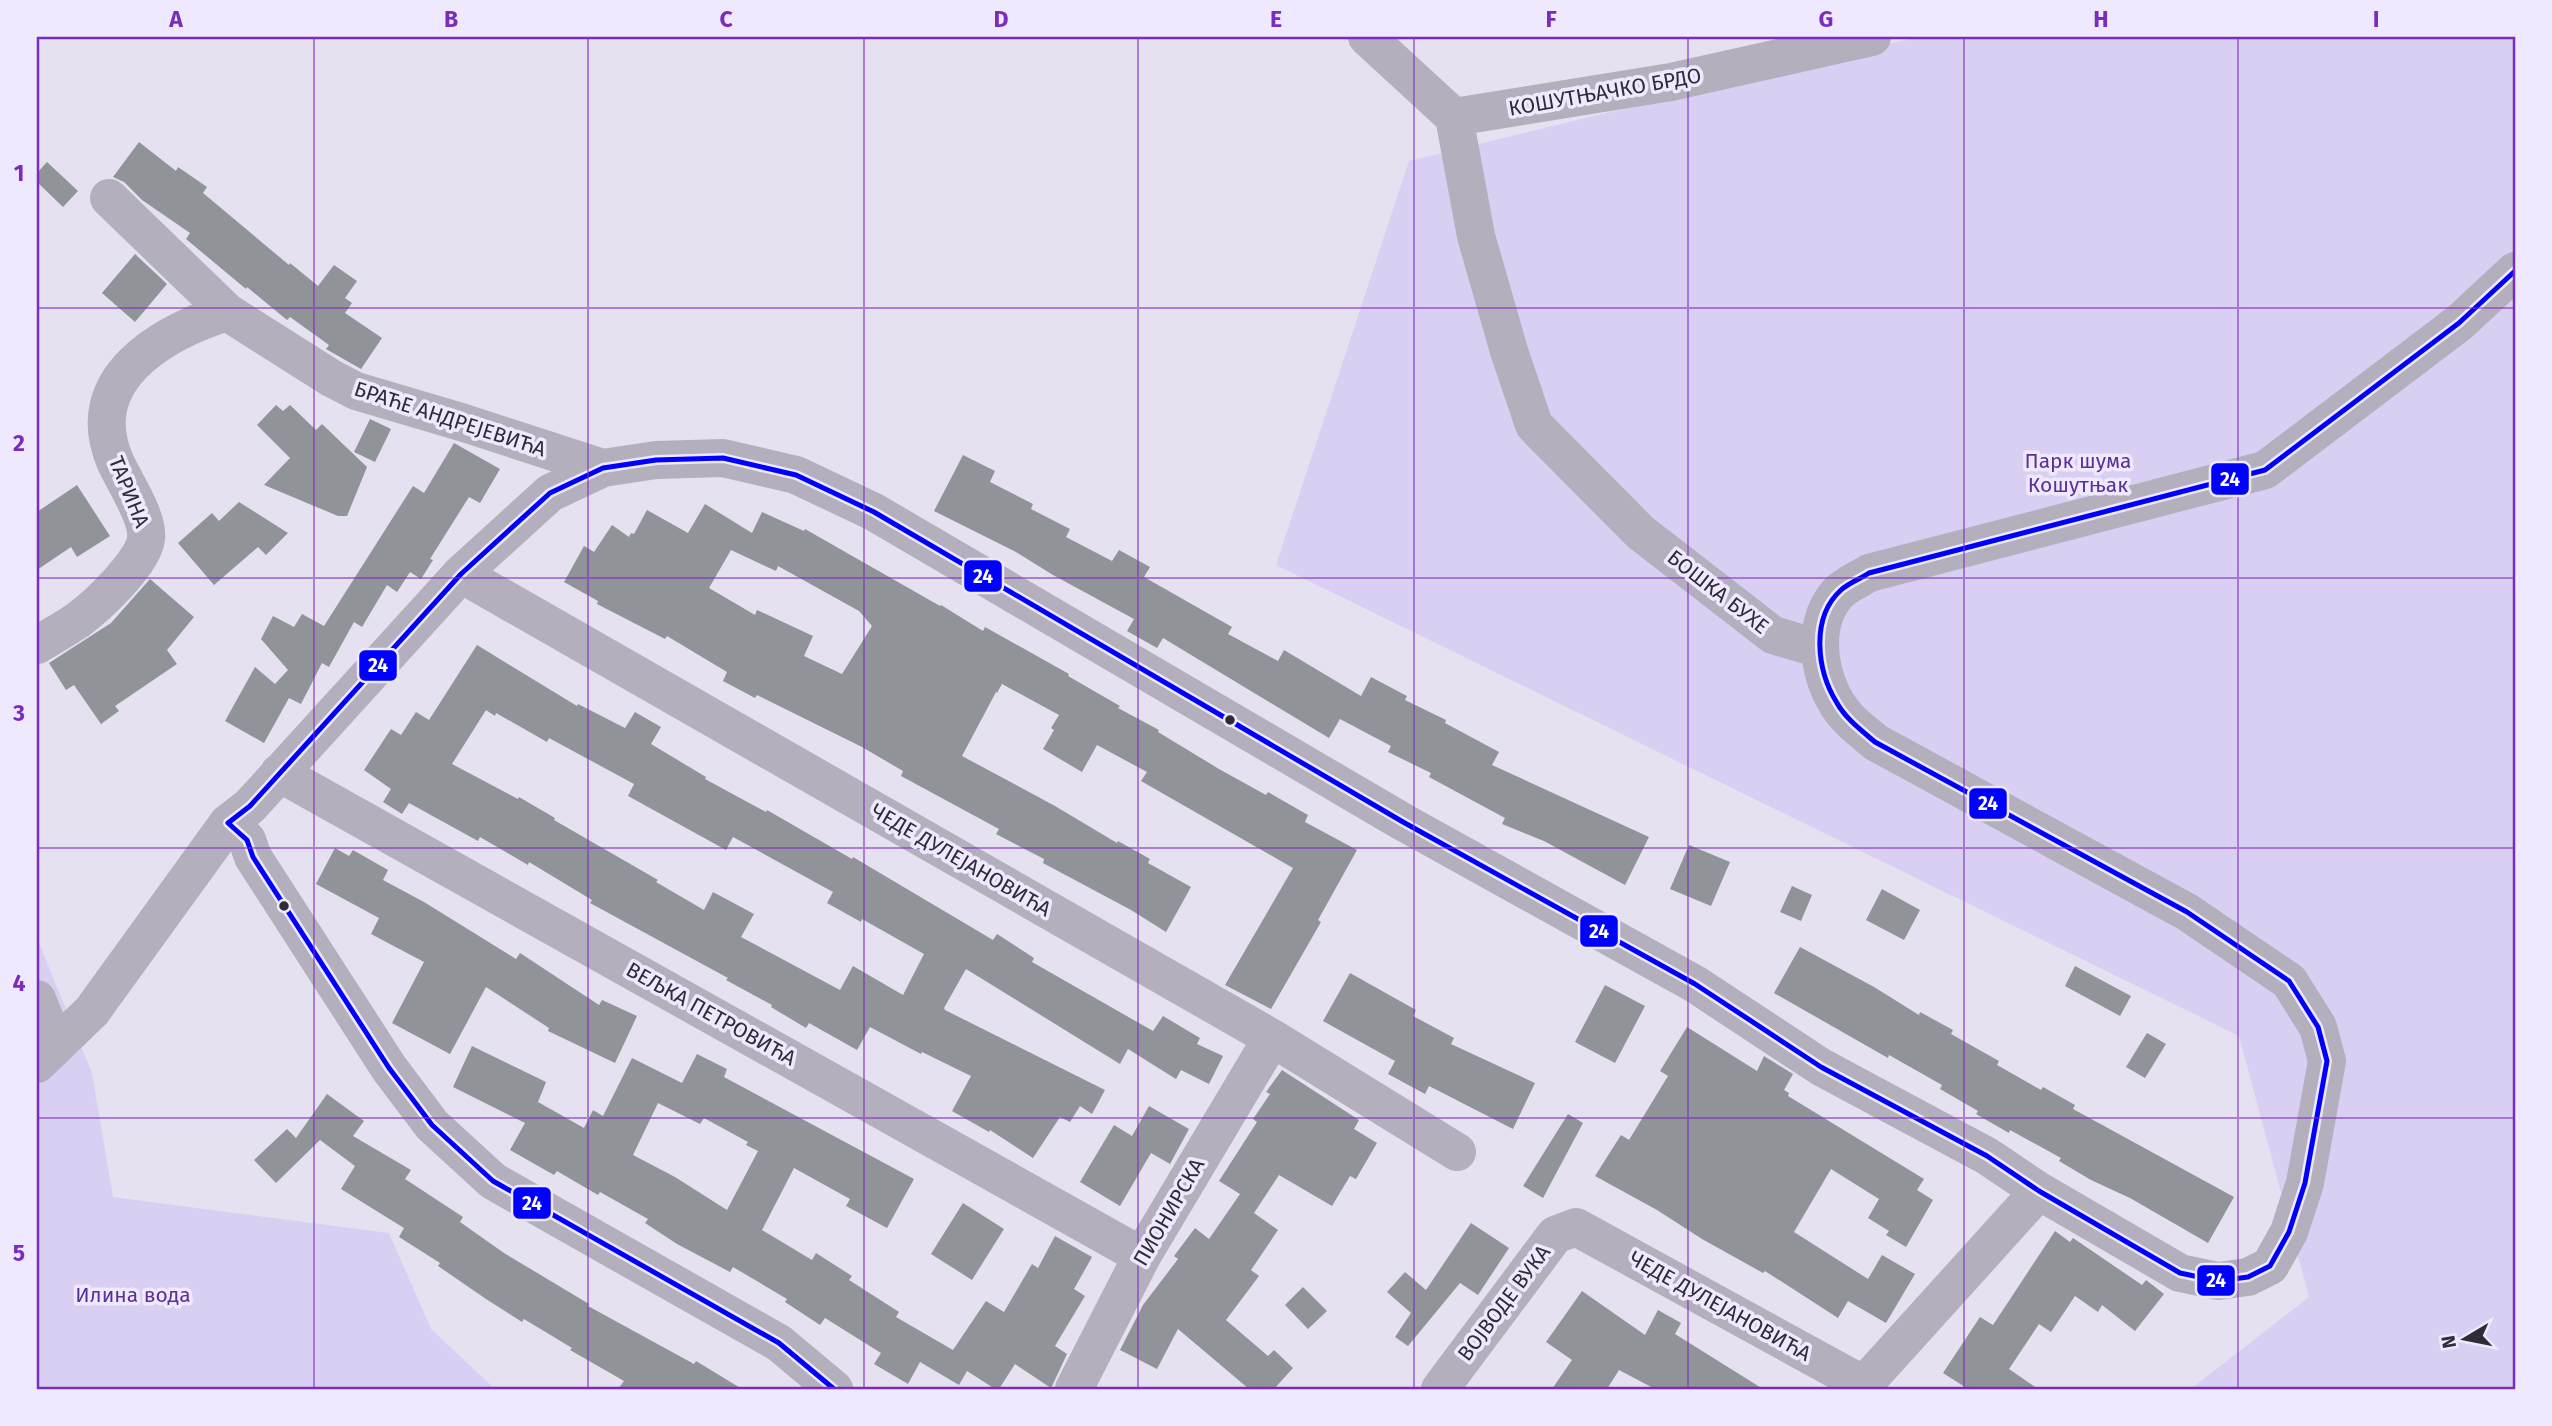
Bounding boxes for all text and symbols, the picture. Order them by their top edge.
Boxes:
text: A [168,5,183,33]
text: B [444,5,458,33]
text: C [719,5,733,33]
text: D [994,5,1009,33]
text: E [1270,5,1282,33]
text: F [1545,5,1557,33]
text: G [1819,5,1833,33]
text: H [2093,5,2109,33]
text: I [2373,5,2379,33]
street label: КОШУТЊАЧКО БРДО [1507,62,1703,122]
text: 1 [14,159,24,187]
street label: БРАЋЕ АНДРЕЈЕВИЋА [351,376,549,462]
text: 2 [13,429,25,457]
park label: Парк шума Кошутњак [2024,448,2132,498]
street label: ТАРИНА [103,452,155,532]
line badge: 24 [2210,462,2250,496]
text: 24 [2220,468,2240,491]
street label: БОШКА БУХЕ [1662,544,1774,640]
line badge: 24 [963,559,1003,593]
text: 24 [973,565,993,588]
line badge: 24 [358,649,398,682]
text: 24 [368,654,388,677]
text: 3 [12,699,25,727]
unlabelled marker [1223,713,1237,727]
line badge: 24 [1968,787,2008,820]
text: 24 [1978,792,1998,815]
street label: ЧЕДЕ ДУЛЕЈАНОВИЋА [866,798,1056,922]
unlabelled marker [277,899,291,913]
line badge: 24 [1579,914,1619,948]
text: 24 [1589,920,1609,943]
street label: ВЕЉКА ПЕТРОВИЋА [622,957,800,1071]
text: 4 [13,969,26,997]
street label: ПИОНИРСКА [1128,1154,1210,1270]
line badge: 24 [512,1186,552,1220]
text: 24 [522,1192,542,1215]
text: 5 [13,1239,25,1267]
street label: ВОЈВОДЕ ВУКА [1452,1240,1556,1366]
street label: ЧЕДЕ ДУЛЕЈАНОВИЋА [1625,1245,1815,1367]
line badge: 24 [2196,1264,2236,1297]
text: 24 [2206,1269,2226,1292]
park label: Илина вода [75,1282,191,1308]
north arrow [2430,1304,2500,1374]
text: N [2436,1334,2461,1350]

